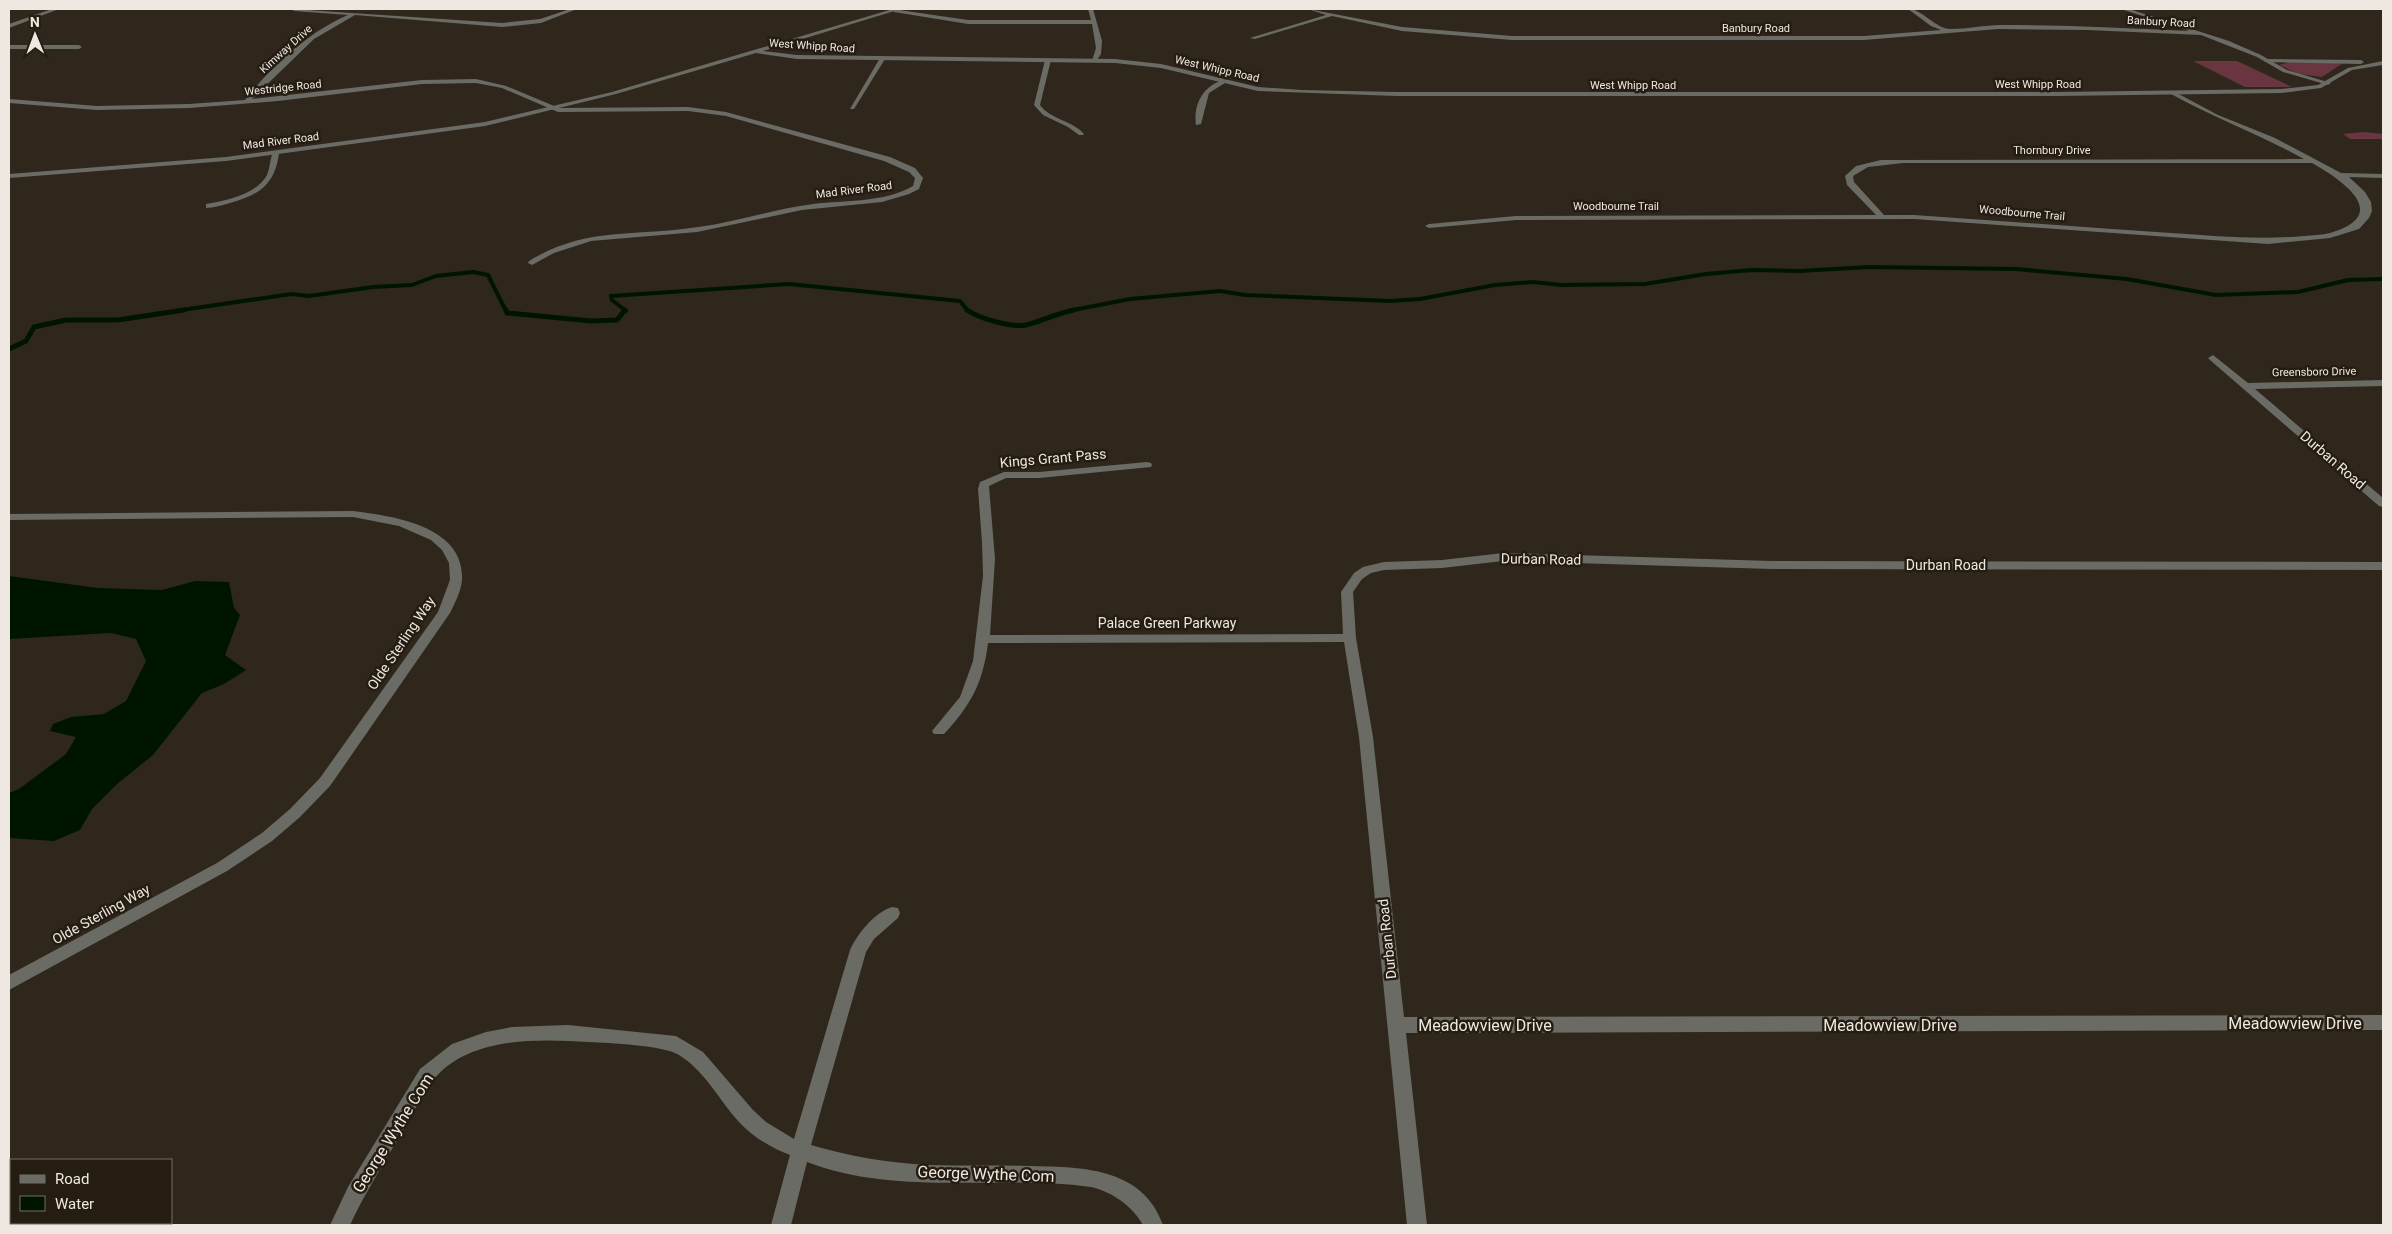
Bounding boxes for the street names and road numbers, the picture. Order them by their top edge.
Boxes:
street label: Banbury Road [2127,14,2195,30]
street label: Kimway Drive [257,22,315,76]
street label: Banbury Road [1722,22,1790,35]
street label: West Whipp Road [769,37,855,55]
street label: West Whipp Road [1174,53,1260,85]
street label: Westridge Road [244,77,322,99]
street label: West Whipp Road [1995,78,2081,91]
street label: West Whipp Road [1590,79,1676,92]
street label: Mad River Road [242,130,320,152]
street label: Thornbury Drive [2013,144,2091,157]
street label: Mad River Road [815,179,893,201]
street label: Woodbourne Trail [1573,200,1659,213]
street label: Woodbourne Trail [1979,203,2065,223]
street label: Greensboro Drive [2272,365,2356,379]
street label: Durban Road [2297,428,2369,492]
street label: Kings Grant Pass [999,445,1107,471]
street label: Durban Road [1501,550,1581,568]
street label: Durban Road [1906,557,1986,573]
street label: Olde Sterling Way [364,593,438,693]
street label: Palace Green Parkway [1098,615,1237,631]
street label: Olde Sterling Way [49,880,153,947]
street label: Durban Road [1375,898,1399,980]
street label: Meadowview Drive [2228,1014,2362,1033]
street label: Meadowview Drive [1418,1016,1552,1035]
street label: Meadowview Drive [1823,1016,1957,1035]
street label: George Wythe Com [349,1070,437,1196]
street label: George Wythe Com [917,1162,1055,1186]

